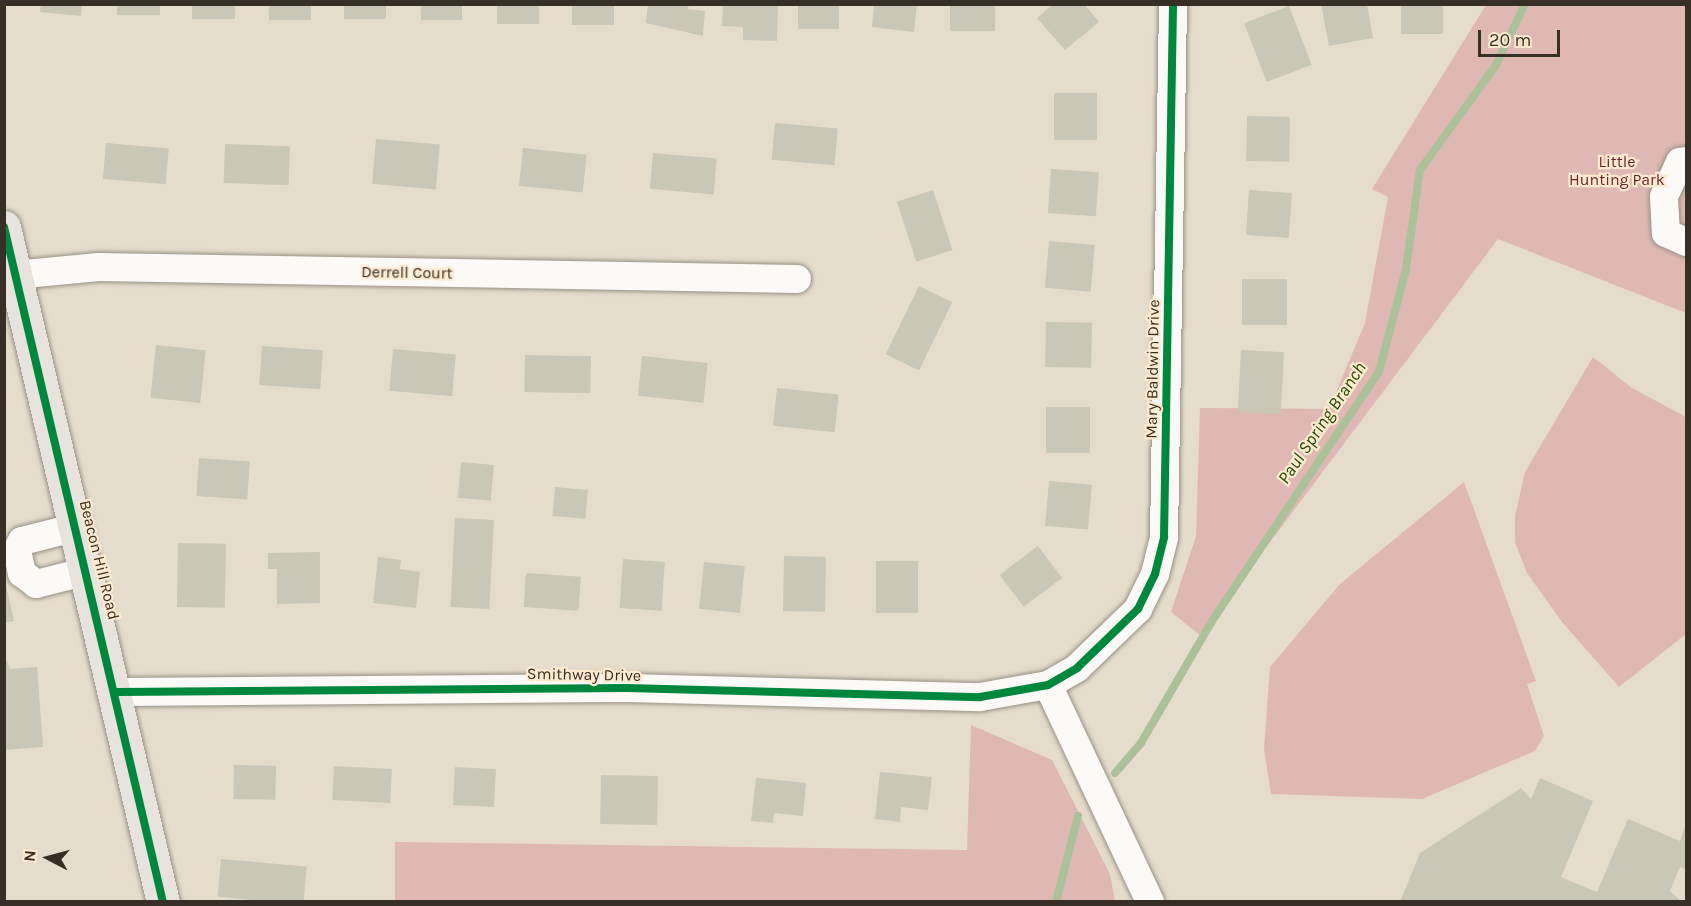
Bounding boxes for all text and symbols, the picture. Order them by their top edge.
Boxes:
scale bar [1481,18,1564,56]
text: 20 m [1489,29,1531,51]
park label: Little Hunting Park [1569,152,1665,190]
street label: Derrell Court [361,263,453,283]
street label: Mary Baldwin Drive [1142,299,1164,439]
water label: Paul Spring Branch [1273,358,1371,488]
street label: Beacon Hill Road [75,498,123,622]
street label: Smithway Drive [527,664,641,686]
north arrow [18,828,78,888]
text: N [20,849,40,863]

